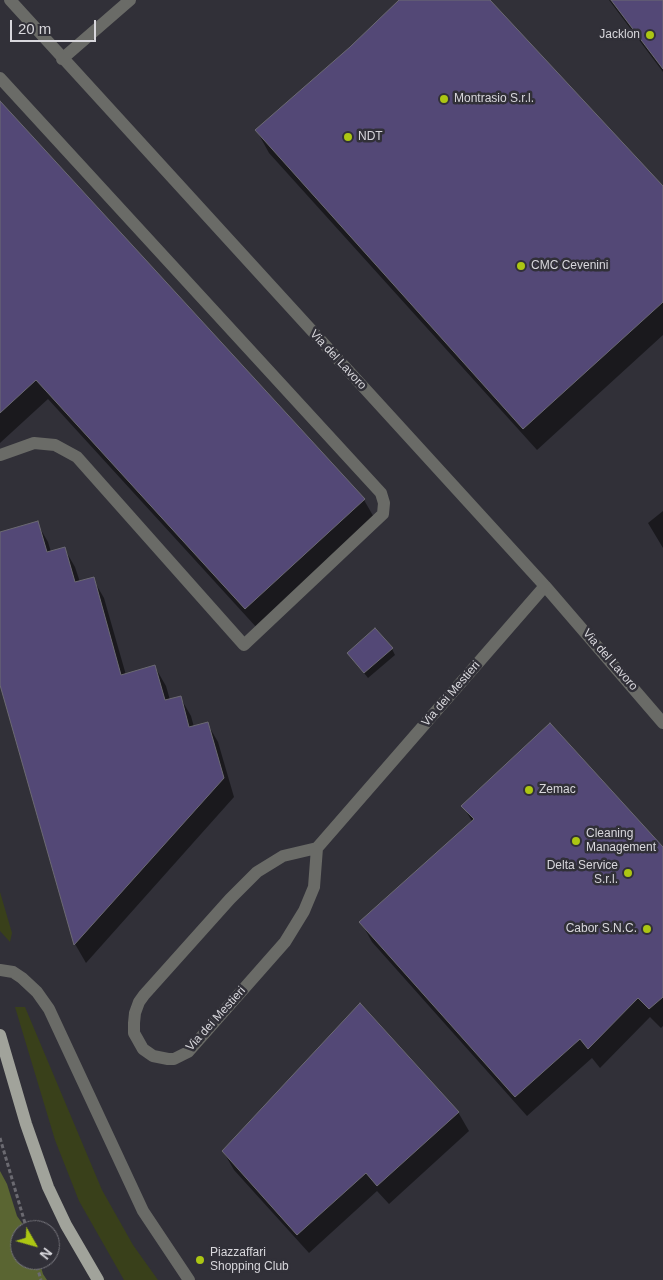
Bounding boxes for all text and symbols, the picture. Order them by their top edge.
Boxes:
scale bar [12,10,99,42]
text: 20 m [18,20,51,37]
place label: Jacklon [599,28,640,42]
marker: Jacklon [644,29,656,41]
place label: Montrasio S.r.l. [454,92,534,106]
marker: Montrasio S.r.l. [438,93,450,105]
place label: NDT [358,130,383,144]
marker: NDT [342,131,354,143]
place label: CMC Cevenini [531,259,608,273]
marker: CMC Cevenini [515,260,527,272]
street label: Via del Lavoro [307,327,369,393]
street label: Via del Lavoro [579,626,641,694]
street label: Via dei Mestieri [419,658,483,730]
place label: Zemac [539,783,576,797]
marker: Zemac [523,784,535,796]
place label: Cleaning Management [586,827,656,855]
marker: Cleaning Management [570,835,582,847]
place label: Delta Service S.r.l. [547,859,618,887]
marker: Delta Service S.r.l. [622,867,634,879]
place label: Cabor S.N.C. [566,922,637,936]
marker: Cabor S.N.C. [641,923,653,935]
street label: Via dei Mestieri [183,984,249,1054]
north arrow [10,1220,60,1270]
text: N [37,1245,55,1263]
place label: Piazzaffari Shopping Club [210,1246,289,1274]
marker: Piazzaffari Shopping Club [194,1254,206,1266]

